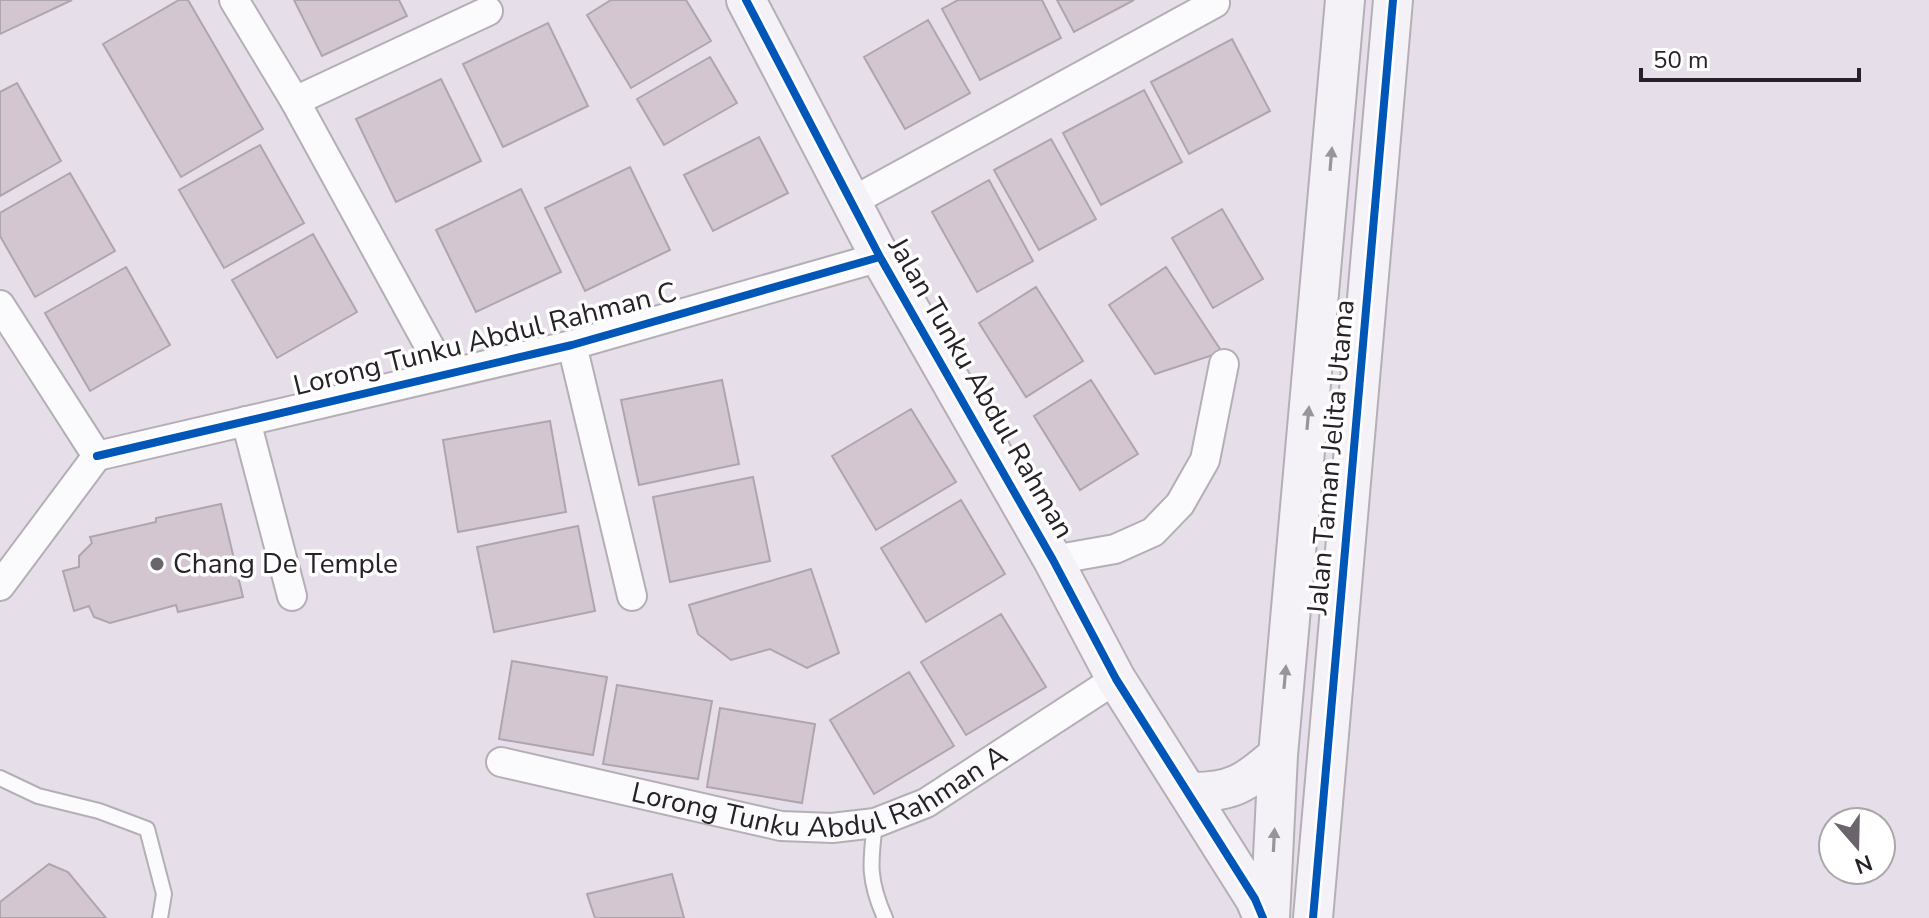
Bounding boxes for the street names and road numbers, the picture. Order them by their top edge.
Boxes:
street label: Jalan Tunku Abdul Rahman [879,230,1083,546]
street label: Lorong Tunku Abdul Rahman C [290,273,680,405]
street label: Jalan Taman Jelita Utama [1298,298,1364,617]
street label: Lorong Tunku Abdul Rahman A [628,736,1014,847]

